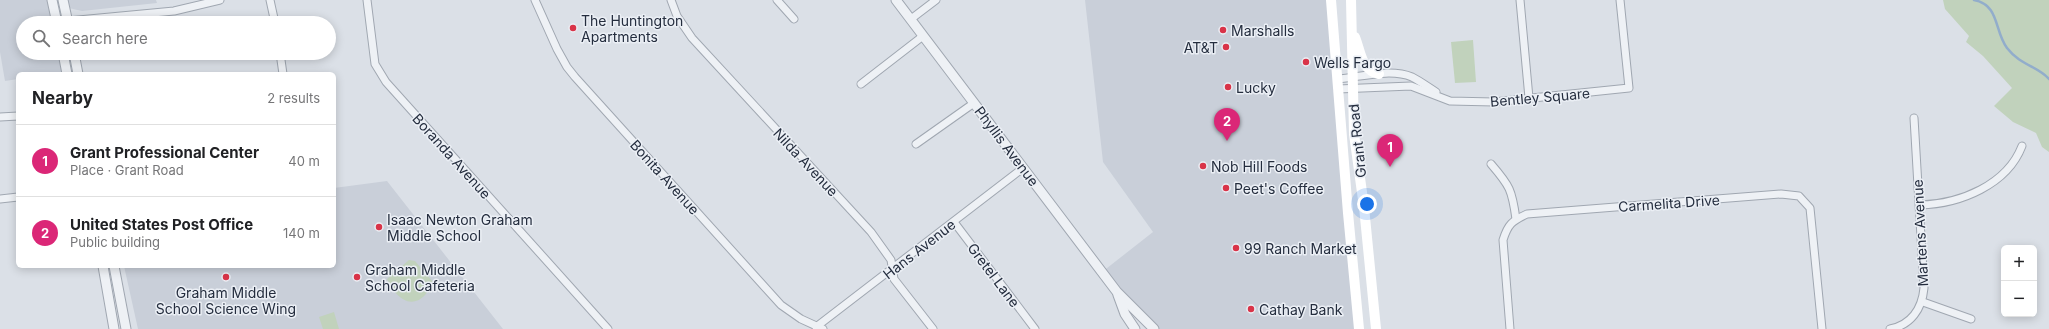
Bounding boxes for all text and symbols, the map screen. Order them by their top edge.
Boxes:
place label: The Huntington Apartments [581,12,683,45]
search box [16,16,336,60]
place label: Marshalls [1231,22,1294,39]
marker: The Huntington Apartments [568,23,578,33]
marker: Marshalls [1218,25,1228,35]
icon: search [30,27,52,49]
text: Search here [62,29,148,48]
place label: AT&T [1184,39,1218,56]
marker: AT&T [1221,42,1231,52]
place label: Wells Fargo [1314,54,1391,71]
marker: Wells Fargo [1301,57,1311,67]
place label: Lucky [1236,79,1276,96]
marker: Lucky [1223,82,1233,92]
street label: Bentley Square [1489,84,1591,110]
text: Nearby [32,88,93,108]
text: 2 results [267,90,320,106]
street label: Phyllis Avenue [971,103,1043,189]
street label: Grant Road [1345,103,1369,179]
pin: 2 [1214,108,1240,141]
street label: Boranda Avenue [409,110,495,202]
street label: Nilda Avenue [770,124,842,200]
pin: 1 [1377,134,1403,167]
street label: Bonita Avenue [627,136,703,218]
text: Grant Professional Center [70,143,259,162]
text: 1 [42,153,48,169]
text: 40 m [288,153,320,169]
place label: Nob Hill Foods [1211,158,1307,175]
marker: Nob Hill Foods [1198,161,1208,171]
text: Place · Grant Road [70,162,184,178]
street label: Martens Avenue [1909,179,1931,287]
place label: Peet's Coffee [1234,180,1324,197]
marker: Peet's Coffee [1221,183,1231,193]
street label: Carmelita Drive [1618,191,1720,215]
your location [1357,194,1377,214]
place label: Isaac Newton Graham Middle School [387,211,533,244]
text: United States Post Office [70,215,253,234]
street label: Hans Avenue [879,216,959,282]
marker: Isaac Newton Graham Middle School [374,222,384,232]
text: 2 [41,225,49,241]
text: 140 m [283,225,320,241]
text: Public building [70,234,160,250]
street label: Gretel Lane [964,240,1024,310]
place label: 99 Ranch Market [1244,240,1357,257]
marker: 99 Ranch Market [1231,243,1241,253]
map controls [2001,245,2037,317]
button: + [2001,245,2037,281]
place label: Graham Middle School Cafeteria [365,261,475,294]
marker: Graham Middle School Science Wing [221,272,231,282]
marker: Graham Middle School Cafeteria [352,272,362,282]
button: − [2001,281,2037,317]
place label: Graham Middle School Science Wing [156,284,296,317]
place label: Cathay Bank [1259,301,1343,318]
marker: Cathay Bank [1246,304,1256,314]

